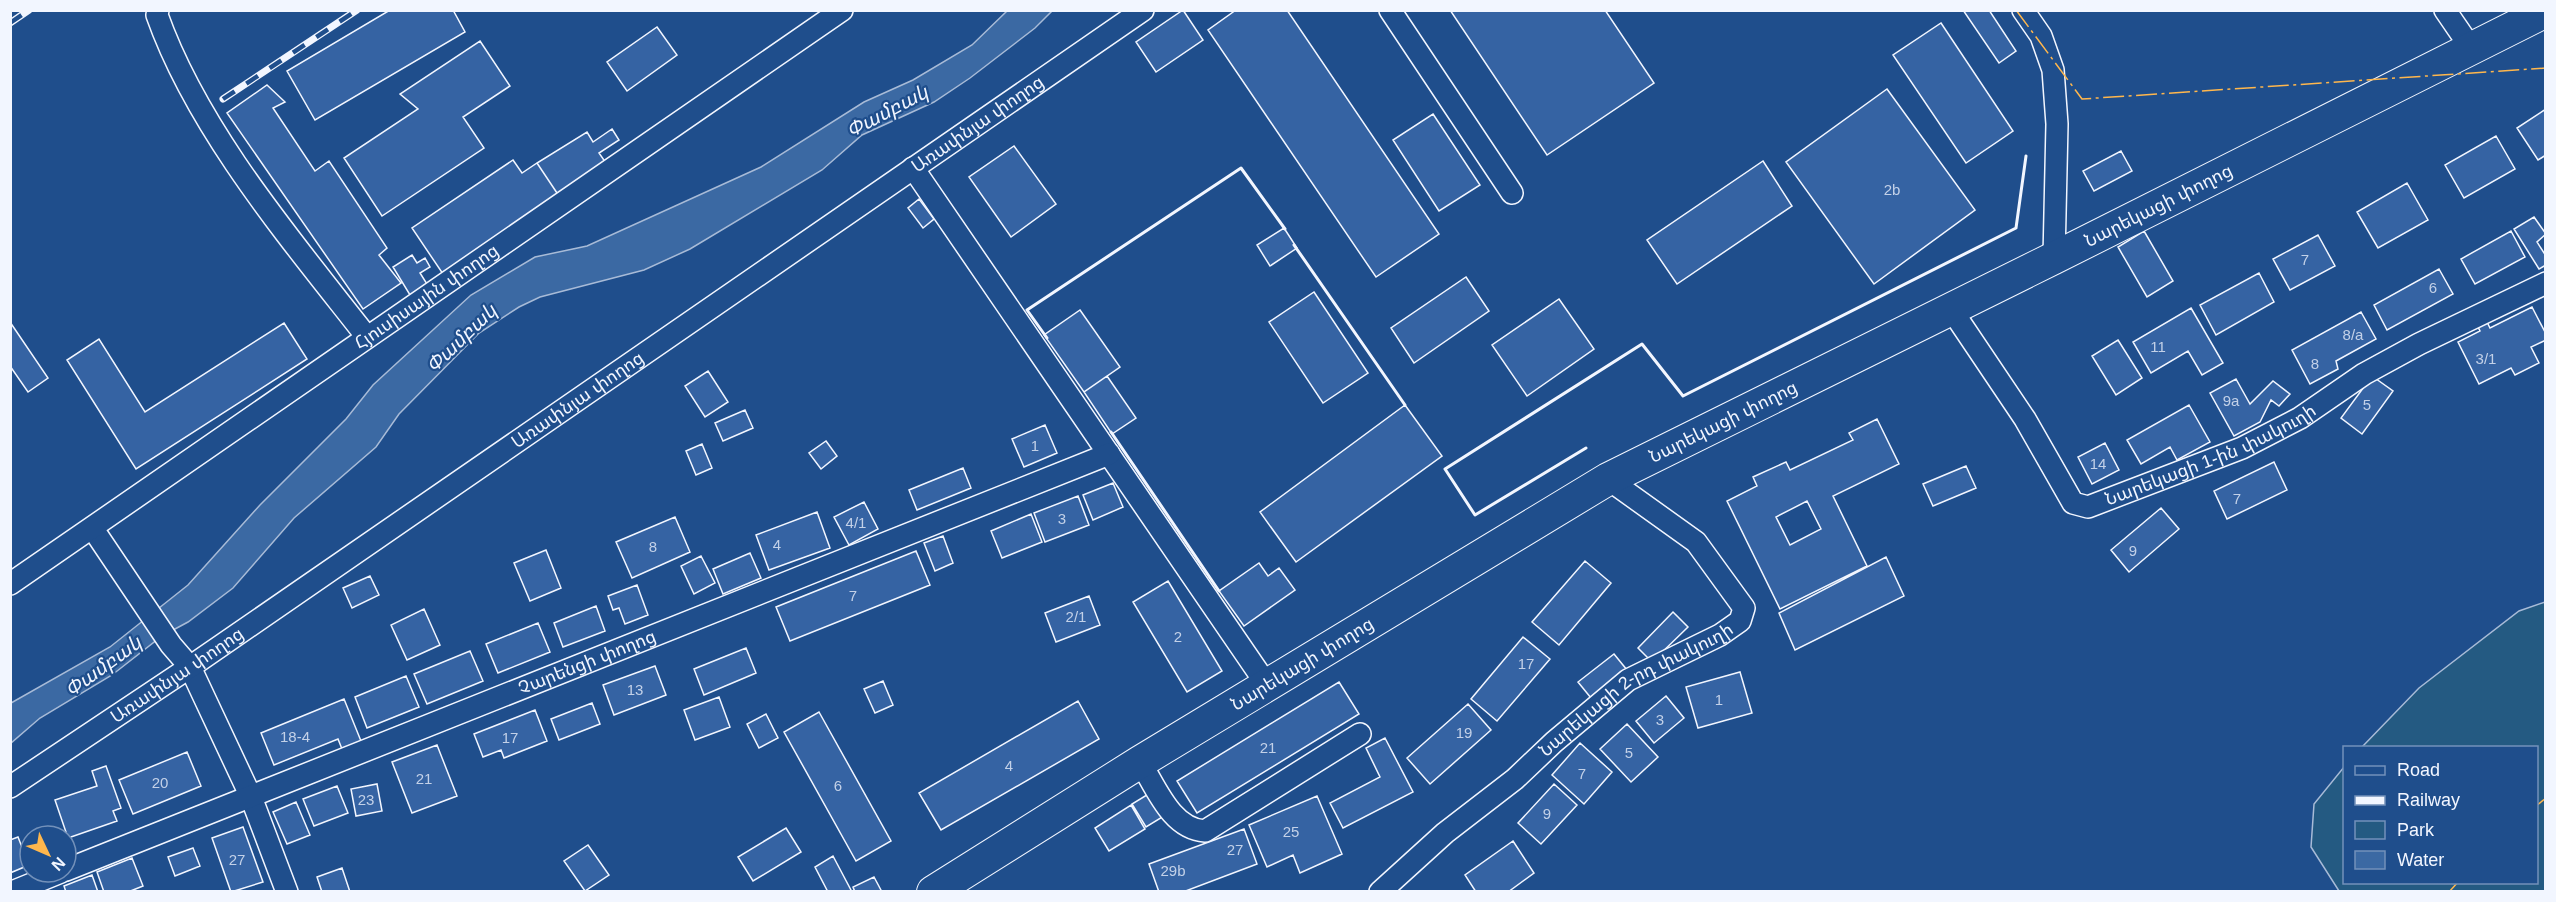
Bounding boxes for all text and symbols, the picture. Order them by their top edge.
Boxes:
street label: Առափնյա փողոց [908,71,1048,177]
water label: Փամբակ [843,80,933,142]
street label: Նարեկացի փողոց [2081,160,2236,251]
house number: 2b [1884,181,1900,198]
street label: Հյուսիսային փողոց [351,240,502,353]
house number: 7 [2301,251,2309,268]
house number: 6 [2429,279,2437,296]
water label: Փամբակ [421,299,502,377]
house number: 8/a [2343,326,2364,343]
house number: 11 [2150,338,2166,355]
street label: Առափնյա փողոց [508,347,647,452]
house number: 3/1 [2476,350,2496,367]
house number: 8 [2311,355,2319,372]
street label: Նարեկացի փողոց [1646,377,1801,467]
house number: 9a [2223,392,2240,409]
house number: 5 [2363,396,2371,413]
street label: Նարեկացի 1-ին փակուղի [2102,400,2320,510]
house number: 1 [1031,437,1039,454]
house number: 14 [2090,455,2106,472]
house number: 7 [2233,490,2241,507]
house number: 3 [1058,510,1066,527]
house number: 4/1 [846,514,866,531]
house number: 4 [773,536,781,553]
house number: 8 [649,538,657,555]
house number: 9 [2129,542,2137,559]
house number: 7 [849,587,857,604]
house number: 2/1 [1066,608,1086,625]
street label: Նարեկացի փողոց [1227,613,1377,715]
street label: Նարեկացի 2-րդ փակուղի [1535,619,1737,761]
street label: Առափնյա փողոց [107,623,247,727]
street label: Չարենցի փողոց [515,626,659,699]
house number: 2 [1174,628,1182,645]
water label: Փամբակ [61,630,147,702]
house number: 17 [1518,655,1534,672]
house number: 13 [627,681,643,698]
house number: 1 [1715,691,1723,708]
house number: 3 [1656,711,1664,728]
house number: 19 [1456,724,1472,741]
house number: 18-4 [280,728,310,745]
house number: 17 [502,729,518,746]
house number: 21 [1260,739,1276,756]
house number: 5 [1625,744,1633,761]
legend [2343,746,2538,884]
house number: 4 [1005,757,1013,774]
text: Road [2397,760,2440,780]
house number: 7 [1578,765,1586,782]
house number: 21 [416,770,432,787]
house number: 20 [152,774,168,791]
house number: 6 [834,777,842,794]
text: Railway [2397,790,2460,810]
house number: 23 [358,791,374,808]
house number: 9 [1543,805,1551,822]
text: Park [2397,820,2435,840]
house number: 25 [1283,823,1299,840]
north arrow [18,824,78,884]
house number: 27 [1227,841,1243,858]
text: Water [2397,850,2444,870]
house number: 27 [229,851,245,868]
text: N [48,854,69,874]
house number: 29b [1160,862,1186,879]

